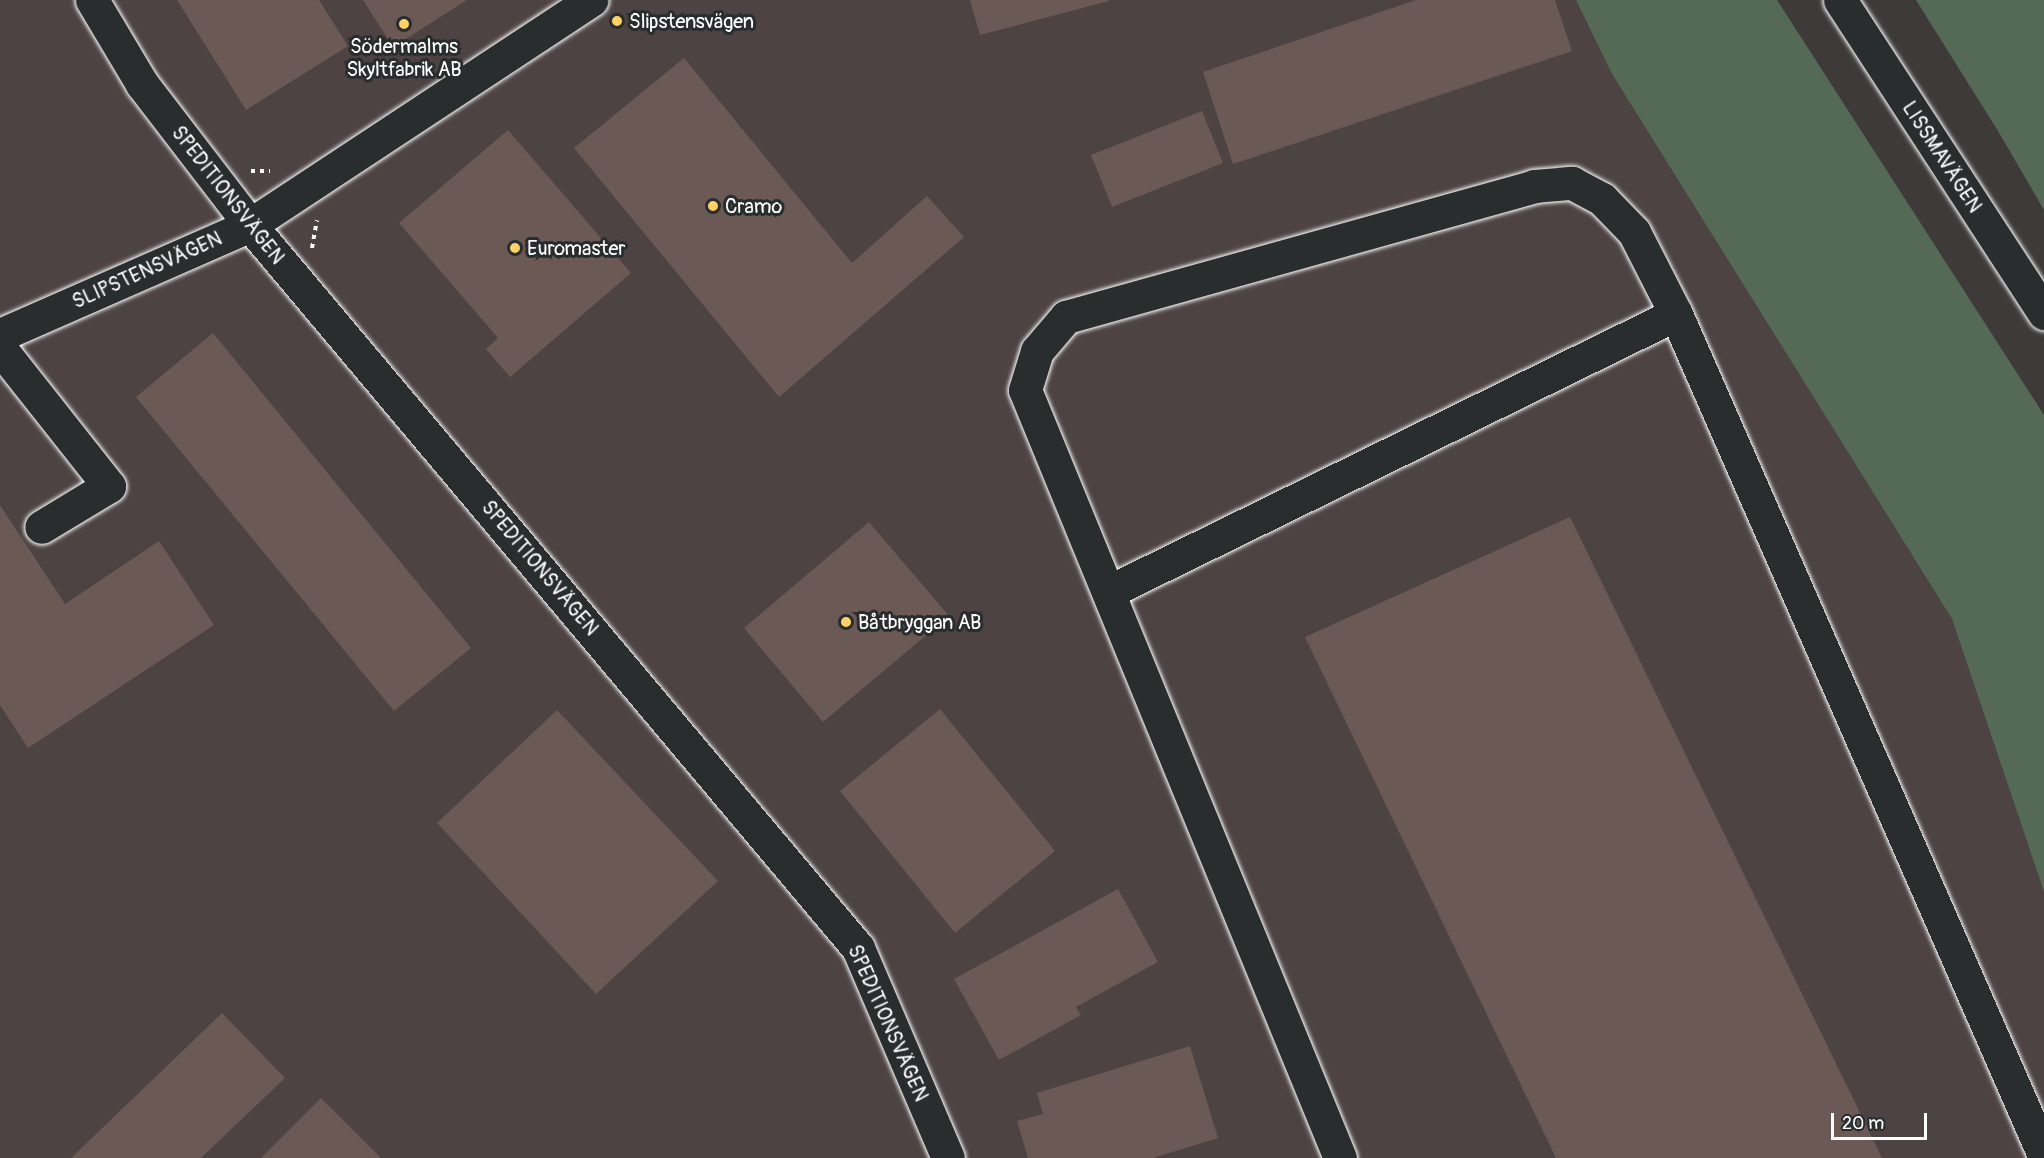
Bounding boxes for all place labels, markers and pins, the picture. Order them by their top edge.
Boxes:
place label: Slipstensvägen [629,9,754,33]
marker: Slipstensvägen [610,14,624,28]
marker: Södermalms Skyltfabrik AB [397,17,411,31]
place label: Södermalms Skyltfabrik AB [347,34,461,81]
place label: Cramo [725,194,782,218]
marker: Cramo [706,199,720,213]
place label: Euromaster [527,236,625,260]
marker: Euromaster [508,241,522,255]
place label: Båtbryggan AB [858,610,981,634]
marker: Båtbryggan AB [839,615,853,629]

